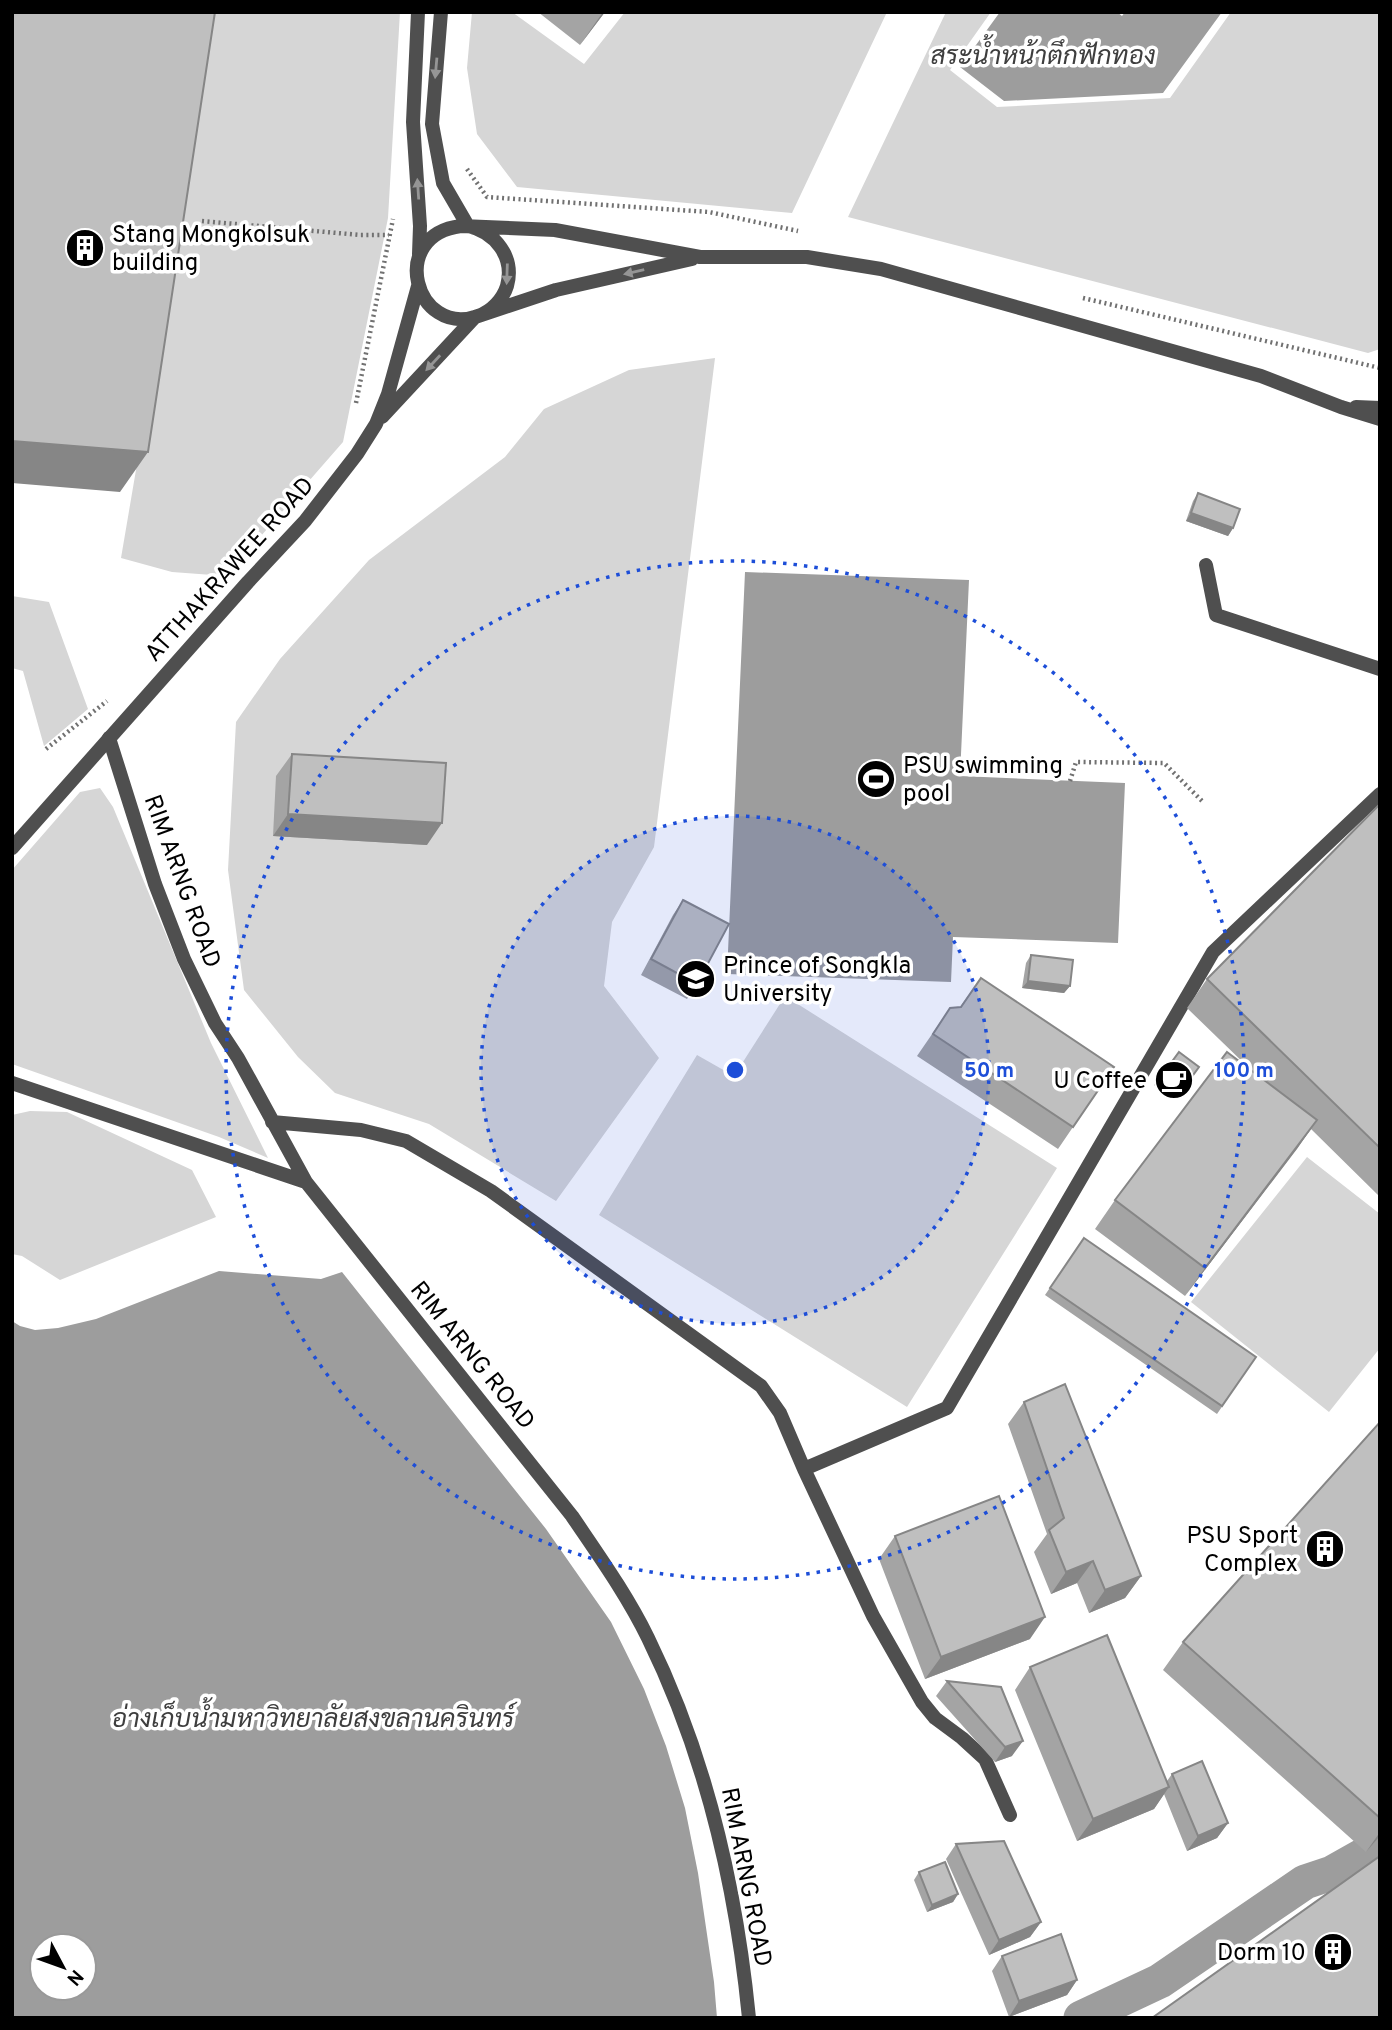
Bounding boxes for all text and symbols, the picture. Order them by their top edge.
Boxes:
water label: สระน้ำหน้าตึกฟักทอง [930,34,1156,74]
one-way arrow [430,58,441,80]
one-way arrow [412,178,423,200]
place label: Stang Mongkolsuk building [112,221,310,279]
building icon: Stang Mongkolsuk building [64,227,106,269]
one-way arrow [501,263,513,285]
one-way arrow [623,267,645,278]
one-way arrow [425,354,441,371]
street label: ATTHAKRAWEE ROAD [139,472,322,669]
place label: PSU swimming pool [903,752,1063,810]
sports icon: PSU swimming pool [855,758,897,800]
street label: RIM ARNG ROAD [136,791,226,972]
place label: Prince of Songkla University [723,952,911,1010]
school or university icon: Prince of Songkla University [675,958,717,1000]
centre of rings [723,1058,747,1082]
text: 50 m [964,1058,1014,1085]
text: 100 m [1214,1058,1274,1085]
cafe icon: U Coffee [1153,1059,1195,1101]
place label: U Coffee [1053,1067,1147,1097]
street label: RIM ARNG ROAD [402,1276,540,1436]
place label: PSU Sport Complex [1186,1522,1298,1580]
building icon: PSU Sport Complex [1304,1528,1346,1570]
water label: อ่างเก็บน้ำมหาวิทยาลัยสงขลานครินทร์ [112,1697,518,1737]
street label: RIM ARNG ROAD [713,1785,777,1970]
building icon: Dorm 10 [1312,1931,1354,1973]
north arrow [28,1932,98,2002]
place label: Dorm 10 [1217,1939,1306,1969]
text: N [61,1964,88,1990]

